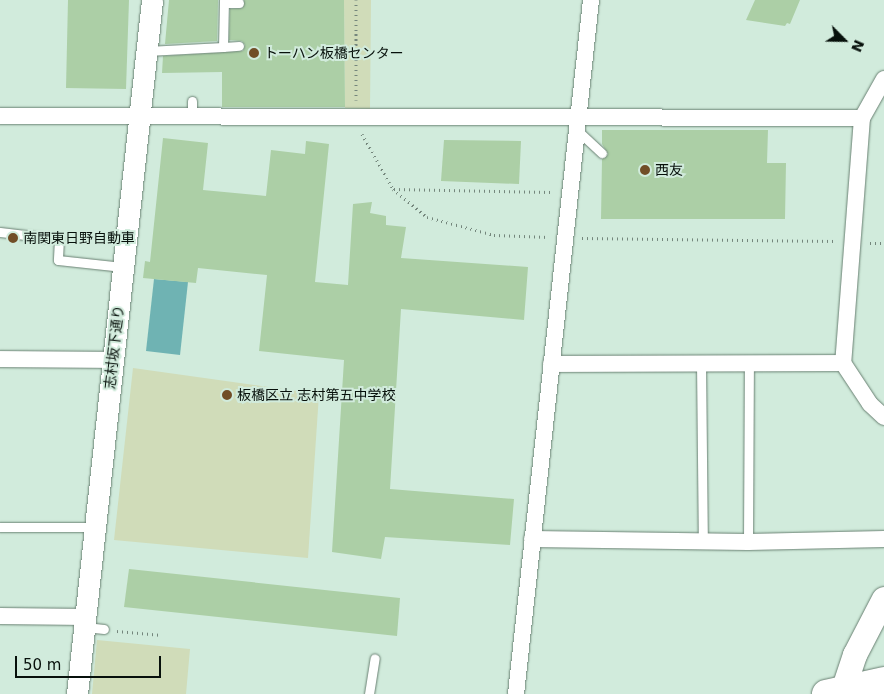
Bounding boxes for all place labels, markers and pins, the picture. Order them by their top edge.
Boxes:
place label: トーハン板橋センター [264,45,404,61]
marker: トーハン板橋センター [248,47,260,59]
place label: 西友 [655,162,683,178]
marker: 西友 [639,164,651,176]
place label: 南関東日野自動車 [23,230,135,246]
marker: 南関東日野自動車 [7,232,19,244]
place label: 板橋区立 志村第五中学校 [237,387,395,403]
marker: 板橋区立 志村第五中学校 [221,389,233,401]

